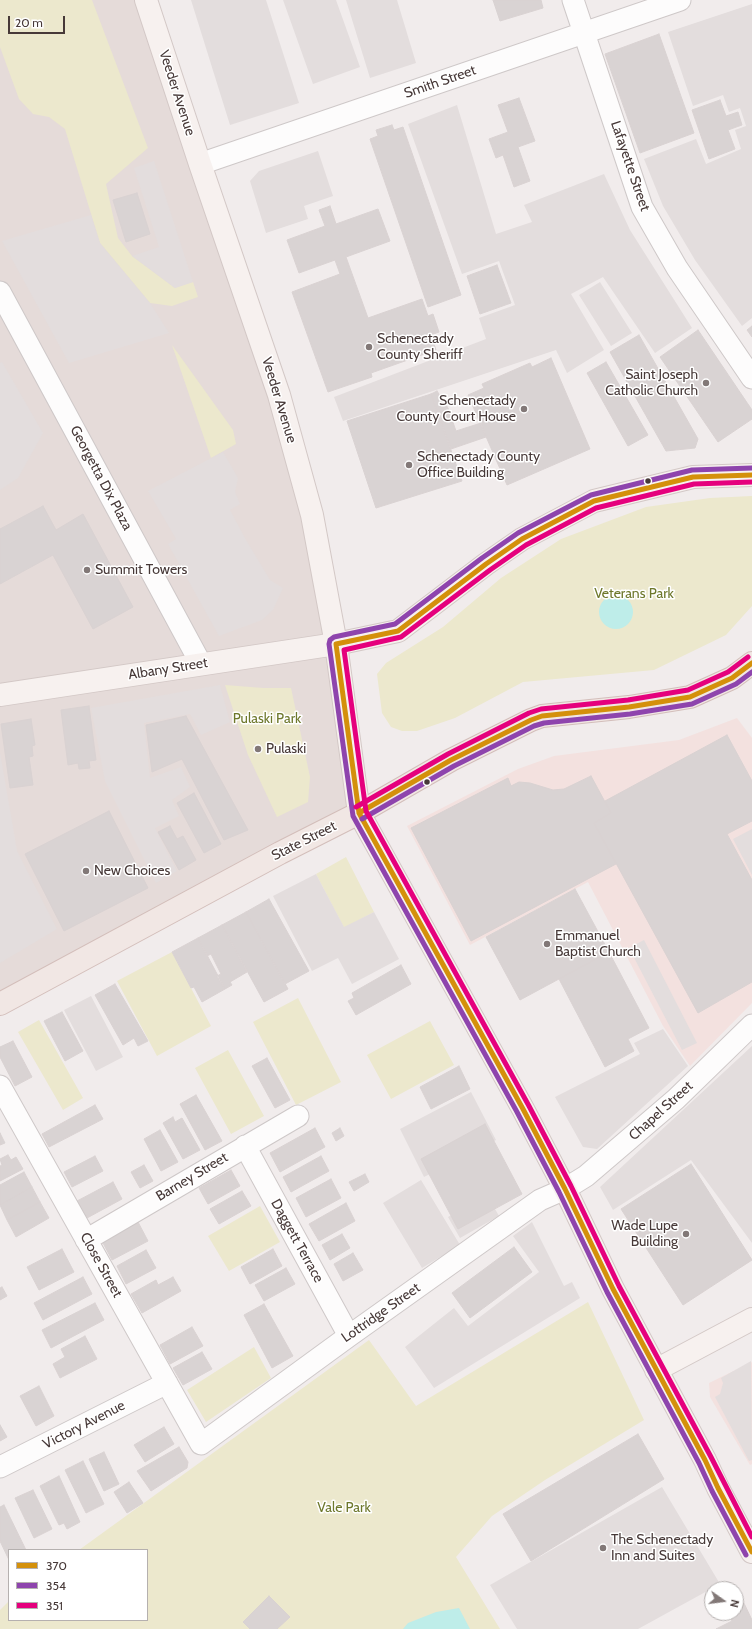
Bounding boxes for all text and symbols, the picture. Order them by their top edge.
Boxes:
scale bar [10,8,67,34]
text: 20 m [15,15,43,30]
street label: Veeder Avenue [155,48,199,138]
street label: Smith Street [402,62,478,102]
street label: Lafayette Street [607,119,653,213]
place label: Schenectady County Sheriff [377,331,463,364]
marker: Schenectady County Sheriff [364,342,374,352]
street label: Veeder Avenue [258,355,300,445]
place label: Saint Joseph Catholic Church [605,367,698,400]
marker: Saint Joseph Catholic Church [701,378,711,388]
place label: Schenectady County Court House [396,393,516,426]
marker: Schenectady County Court House [519,404,529,414]
street label: Georgetta Dix Plaza [66,423,136,533]
place label: Schenectady County Office Building [417,449,540,482]
marker: Schenectady County Office Building [404,460,414,470]
unlabelled marker [643,476,653,486]
place label: Summit Towers [95,562,187,578]
marker: Summit Towers [82,565,92,575]
park label: Veterans Park [594,586,674,602]
street label: Albany Street [127,654,209,684]
park label: Pulaski Park [233,711,301,727]
place label: Pulaski [266,741,306,757]
marker: Pulaski [253,744,263,754]
unlabelled marker [422,777,432,787]
street label: State Street [269,818,339,864]
place label: New Choices [94,863,170,879]
marker: New Choices [81,866,91,876]
place label: Emmanuel Baptist Church [555,928,641,960]
marker: Emmanuel Baptist Church [542,939,552,949]
street label: Chapel Street [626,1078,696,1144]
street label: Barney Street [153,1149,231,1205]
street label: Daggett Terrace [267,1196,327,1286]
place label: Wade Lupe Building [611,1218,678,1250]
marker: Wade Lupe Building [681,1229,691,1239]
street label: Close Street [76,1230,126,1300]
street label: Lottridge Street [338,1280,424,1346]
street label: Victory Avenue [40,1397,128,1453]
park label: Vale Park [317,1500,371,1516]
place label: The Schenectady Inn and Suites [611,1532,713,1564]
marker: The Schenectady Inn and Suites [598,1543,608,1553]
legend [8,1549,148,1621]
text: 370 [46,1558,67,1573]
text: 354 [46,1578,66,1593]
north arrow [704,1581,744,1621]
text: 351 [46,1598,63,1613]
text: N [727,1598,742,1609]

